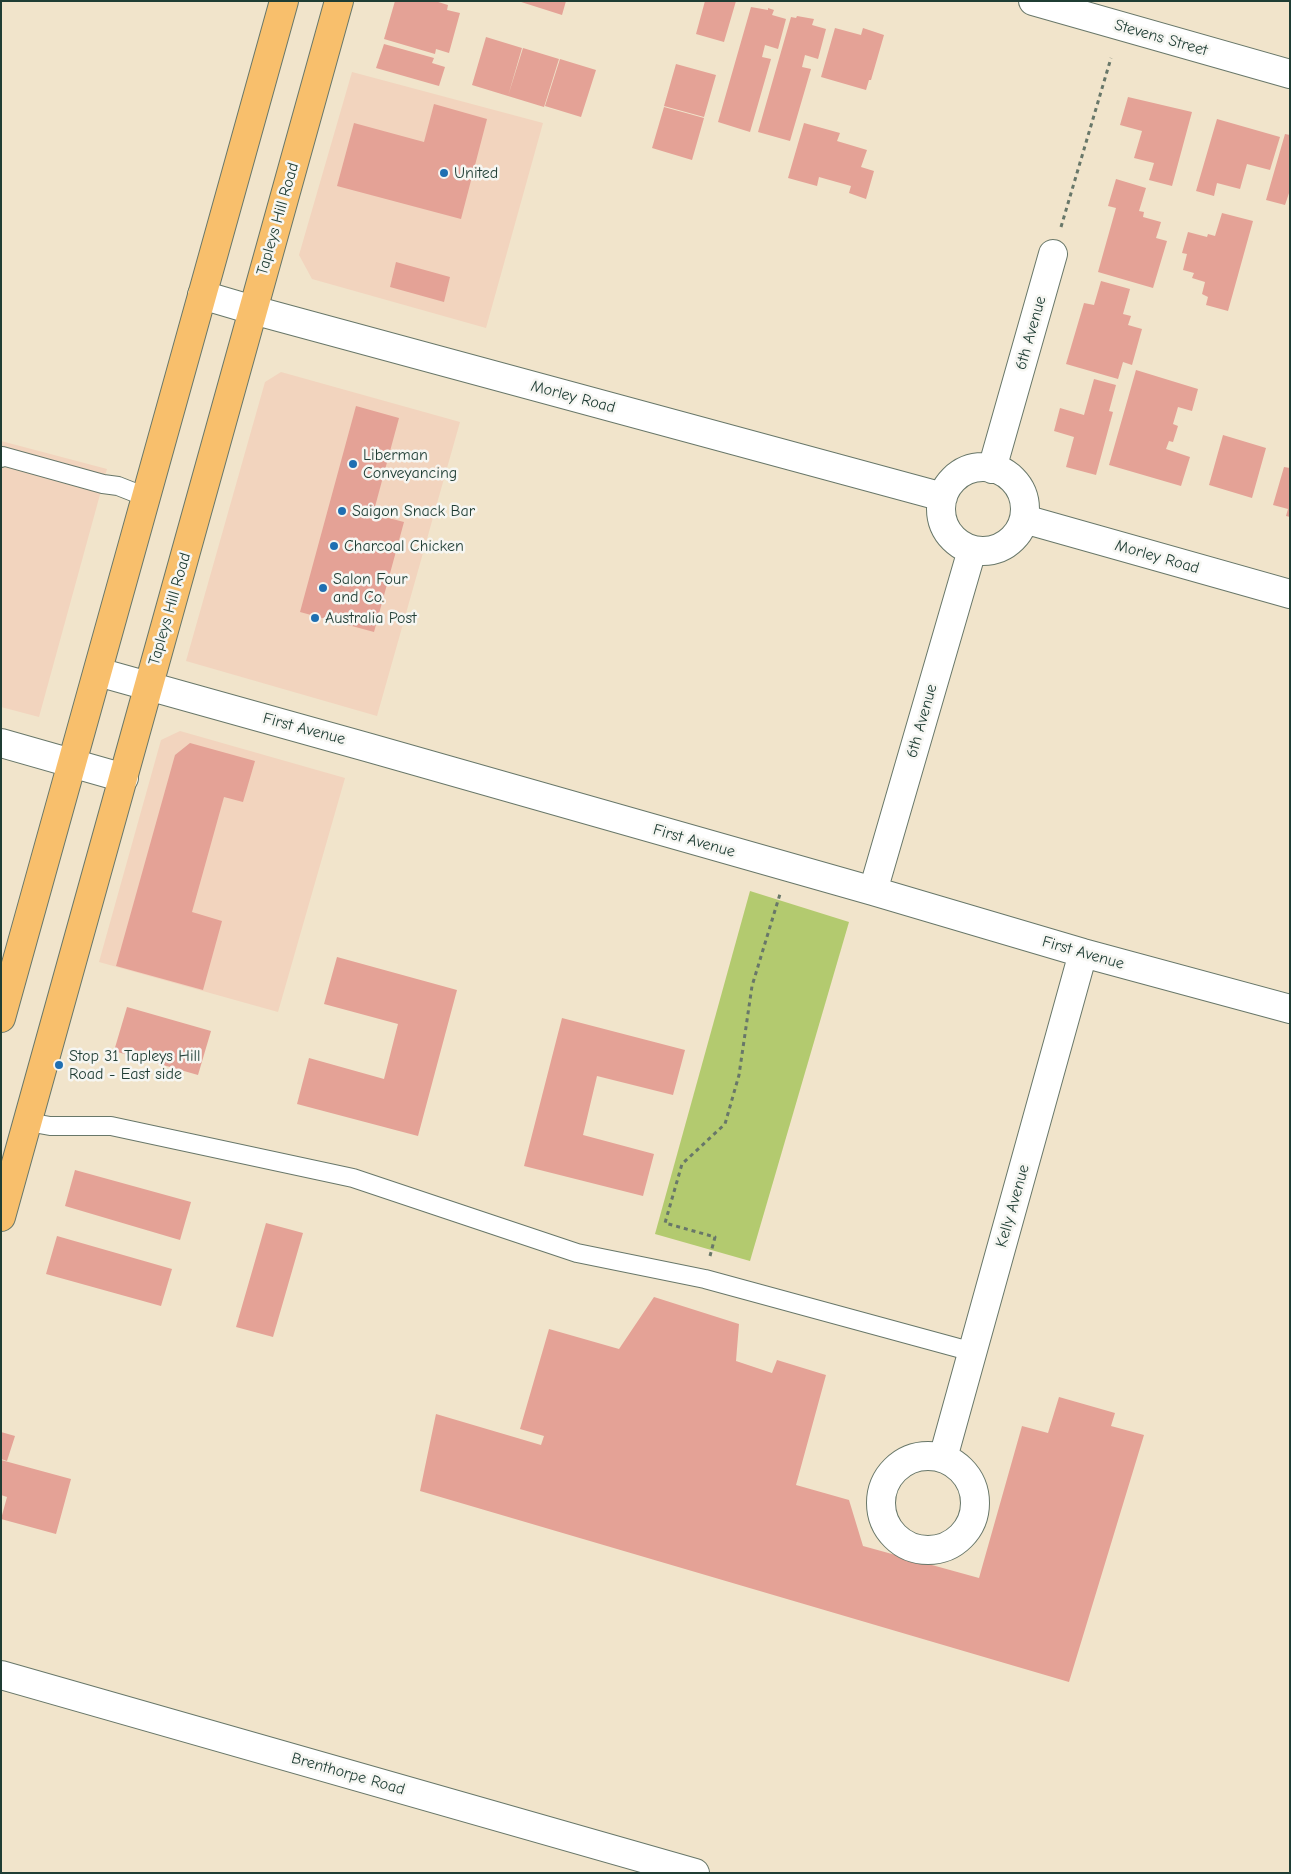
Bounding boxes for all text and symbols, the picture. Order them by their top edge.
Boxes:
street label: Stevens Street [1112,16,1210,60]
street label: Tapleys Hill Road [253,160,303,278]
place label: United [454,163,498,183]
marker: United [438,167,450,179]
street label: 6th Avenue [1011,294,1051,372]
street label: Morley Road [529,376,617,418]
place label: Liberman Conveyancing [363,445,457,483]
marker: Liberman Conveyancing [347,458,359,470]
place label: Saigon Snack Bar [352,501,475,521]
marker: Saigon Snack Bar [336,505,348,517]
place label: Charcoal Chicken [344,536,464,556]
street label: Morley Road [1113,536,1201,578]
marker: Charcoal Chicken [328,540,340,552]
street label: Tapleys Hill Road [145,550,195,668]
place label: Salon Four and Co. [333,569,408,607]
marker: Salon Four and Co. [317,582,329,594]
place label: Australia Post [325,608,417,628]
marker: Australia Post [309,612,321,624]
street label: 6th Avenue [902,682,942,760]
street label: First Avenue [261,709,347,749]
street label: First Avenue [651,820,737,862]
street label: First Avenue [1040,932,1126,974]
place label: Stop 31 Tapleys Hill Road - East side [69,1046,201,1084]
marker: Stop 31 Tapleys Hill Road - East side [53,1059,65,1071]
street label: Kelly Avenue [992,1162,1034,1250]
street label: Brenthorpe Road [289,1749,407,1799]

